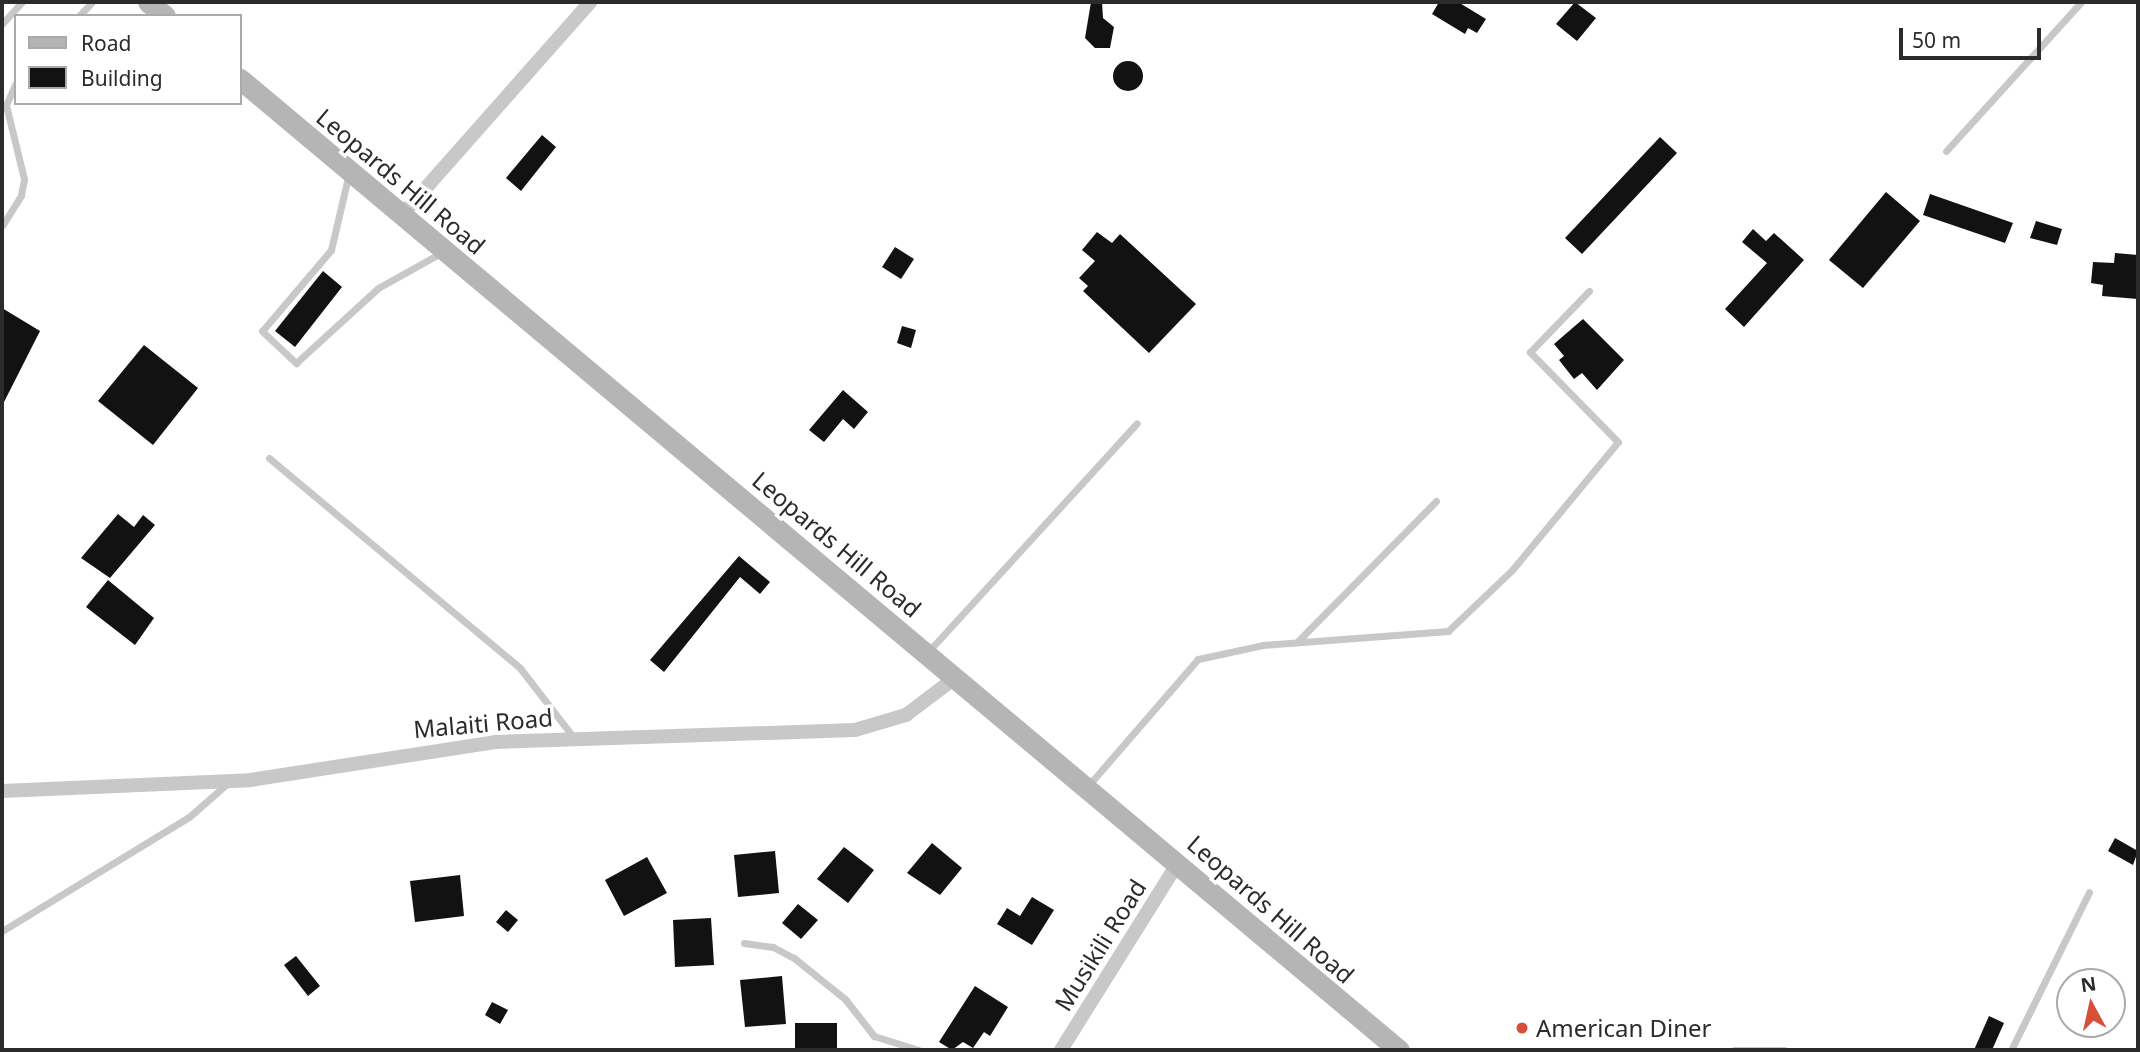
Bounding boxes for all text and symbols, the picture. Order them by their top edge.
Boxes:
legend [14,14,242,105]
scale bar [1902,14,2044,58]
text: 50 m [1912,26,1961,54]
text: Road [81,29,131,57]
text: Building [81,64,163,92]
street label: Leopards Hill Road [311,102,491,260]
street label: Leopards Hill Road [747,465,927,623]
street label: Malaiti Road [412,703,554,743]
street label: Leopards Hill Road [1182,829,1360,989]
street label: Musikili Road [1048,874,1152,1016]
north arrow [2056,968,2126,1038]
text: N [2079,970,2098,998]
place label: American Diner [1536,1014,1711,1042]
marker: American Diner [1514,1020,1530,1036]

